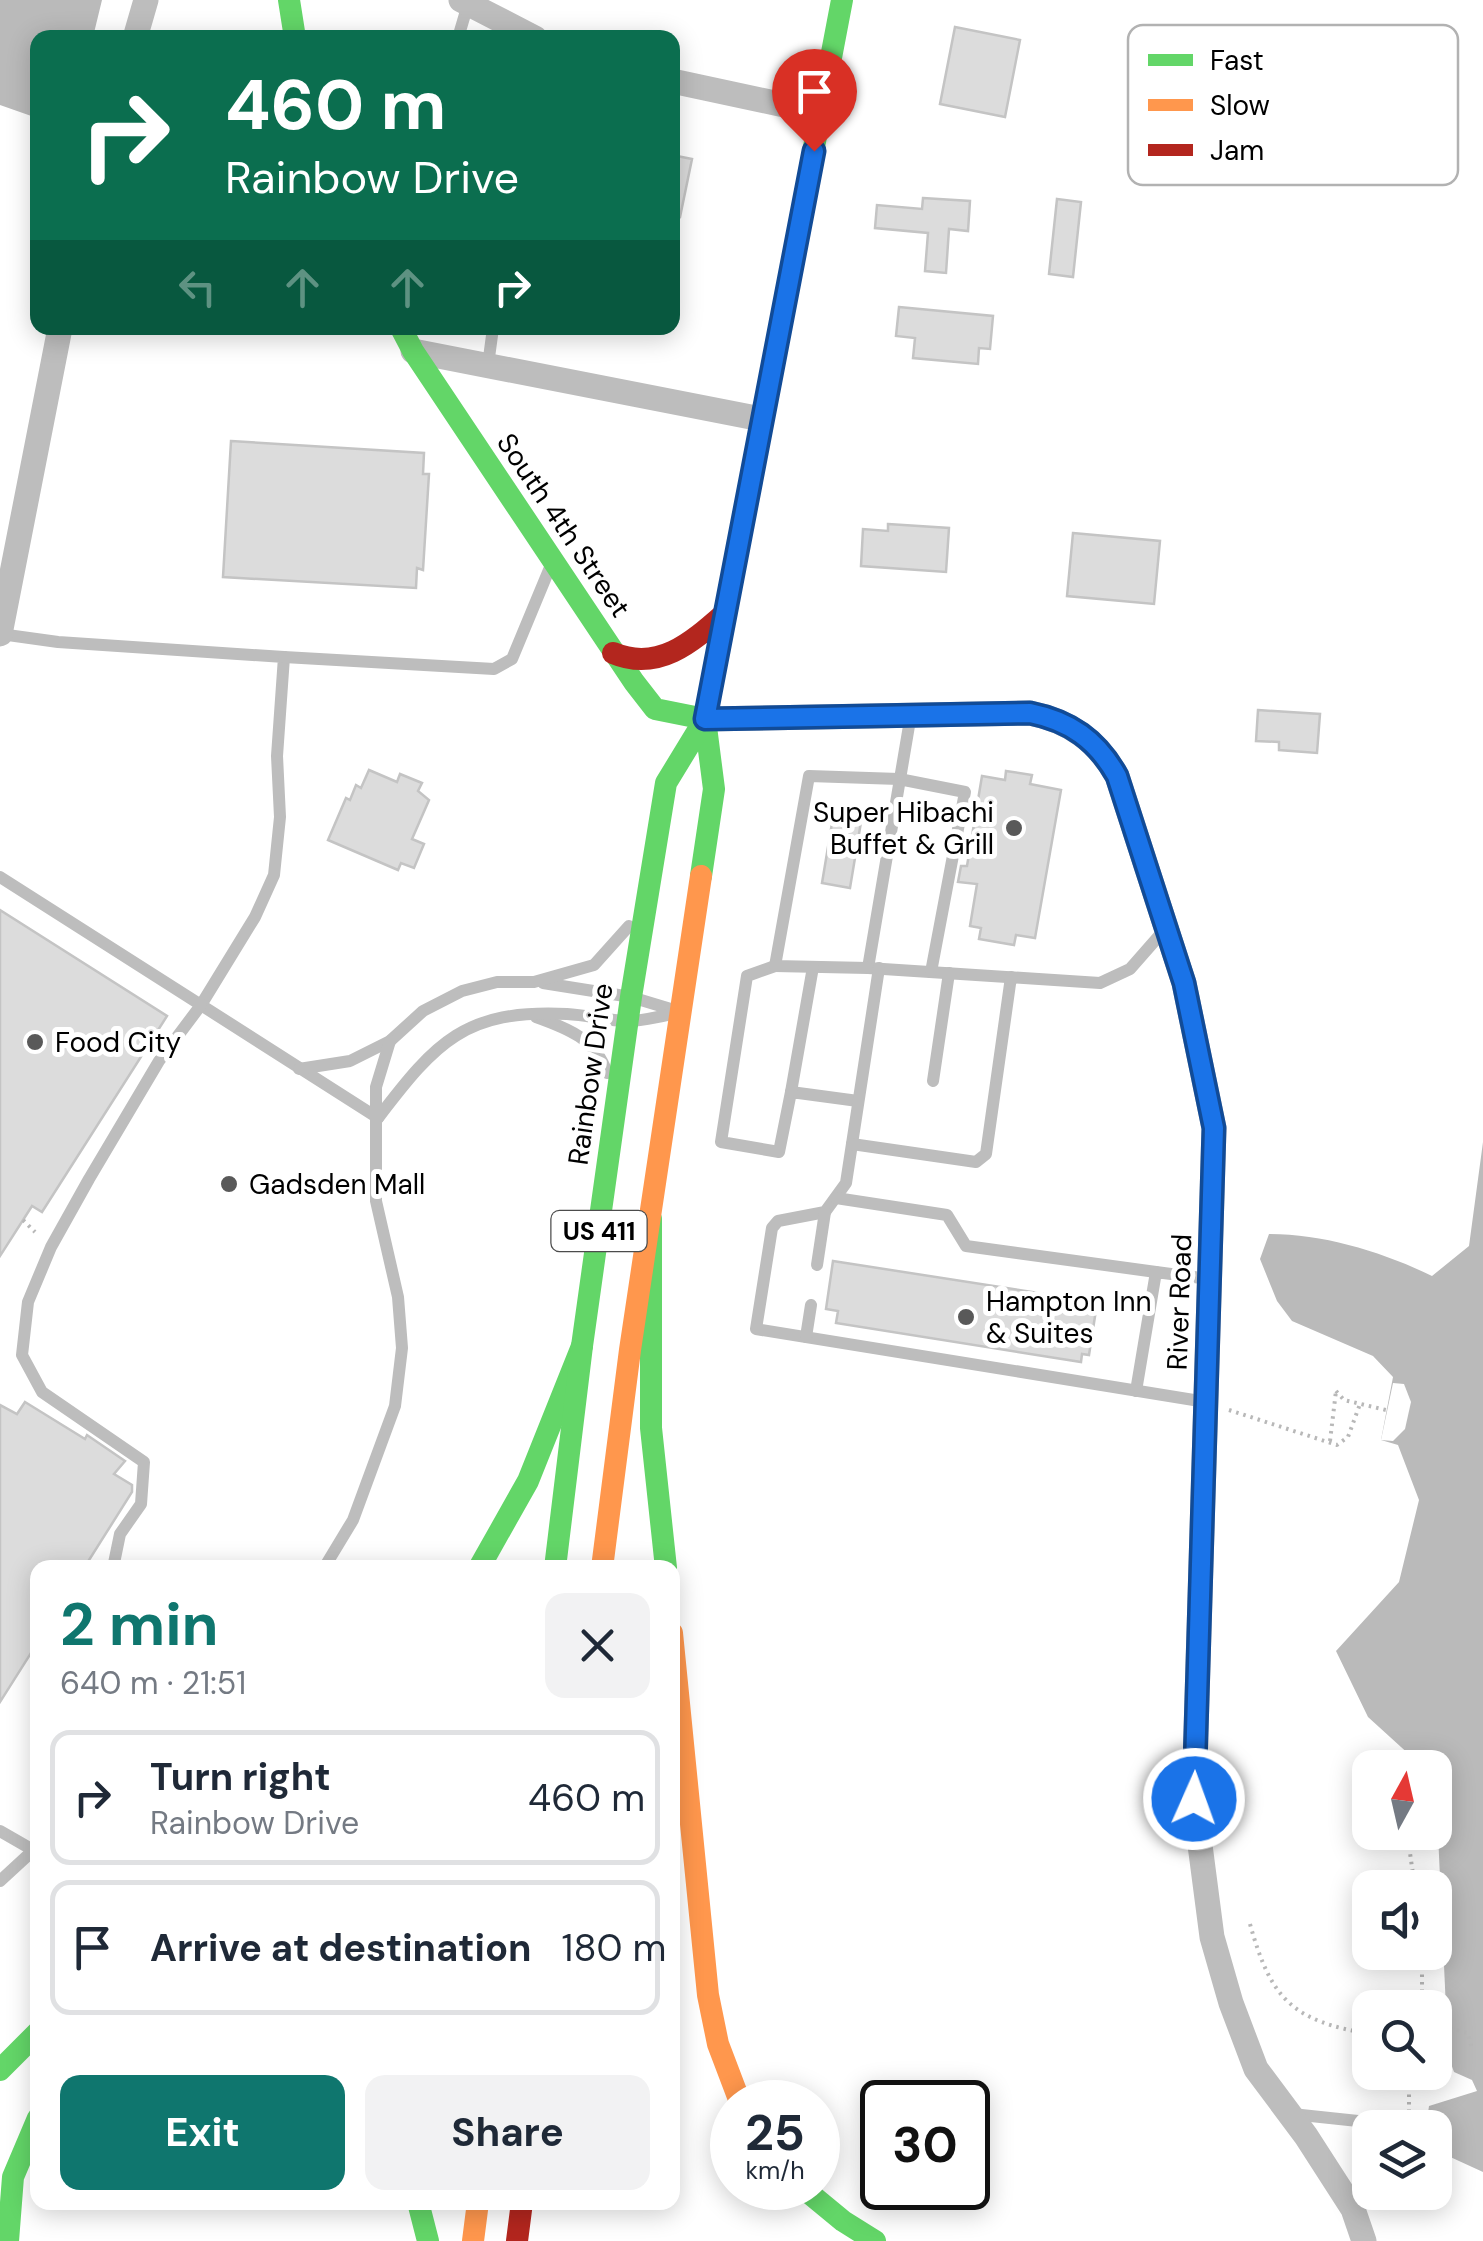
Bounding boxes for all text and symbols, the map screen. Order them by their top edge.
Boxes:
legend [1128,25,1458,185]
text: Fast [1210,42,1264,79]
pin [772,49,857,152]
text: 460 m [225,60,446,151]
icon: arrive [787,64,842,119]
icon: right [60,70,190,200]
text: Slow [1210,87,1270,124]
text: Jam [1210,132,1264,169]
text: Rainbow Drive [225,148,519,207]
icon: left [170,260,225,315]
icon: ahead [275,260,330,315]
icon: ahead [380,260,435,315]
icon: right [485,260,540,315]
street label: South 4th Street [488,426,639,624]
place label: Super Hibachi Buffet & Grill [813,794,994,863]
marker: Super Hibachi Buffet & Grill [1003,817,1025,839]
street label: Rainbow Drive [559,981,622,1167]
place label: Food City [55,1024,181,1061]
marker: Food City [24,1031,46,1053]
place label: Gadsden Mall [249,1166,425,1203]
marker: Gadsden Mall [218,1173,240,1195]
road number: US 411 [552,1211,646,1251]
street label: River Road [1159,1233,1200,1371]
place label: Hampton Inn & Suites [986,1283,1152,1352]
marker: Hampton Inn & Suites [955,1306,977,1328]
text: 2 min [60,1585,219,1664]
button: close [545,1593,650,1698]
text: 640 m · 21:51 [60,1662,246,1704]
position arrow [1142,1747,1246,1851]
north arrow [1352,1750,1452,1850]
map controls [1352,1750,1452,2210]
text: Turn right [150,1752,331,1802]
icon: right [65,1770,120,1825]
text: 460 m [528,1773,645,1823]
text: Rainbow Drive [150,1802,359,1844]
button: sound [1352,1870,1452,1970]
icon: arrive [65,1920,120,1975]
text: Arrive at destination [150,1923,532,1973]
text: 180 m [562,1923,666,1973]
button: search [1352,1990,1452,2090]
button: Exit [60,2075,345,2190]
button: Share [365,2075,650,2190]
speed limit sign: 30 [860,2080,990,2210]
text: 25 [745,2100,805,2166]
button: layers [1352,2110,1452,2210]
text: km/h [745,2154,805,2187]

